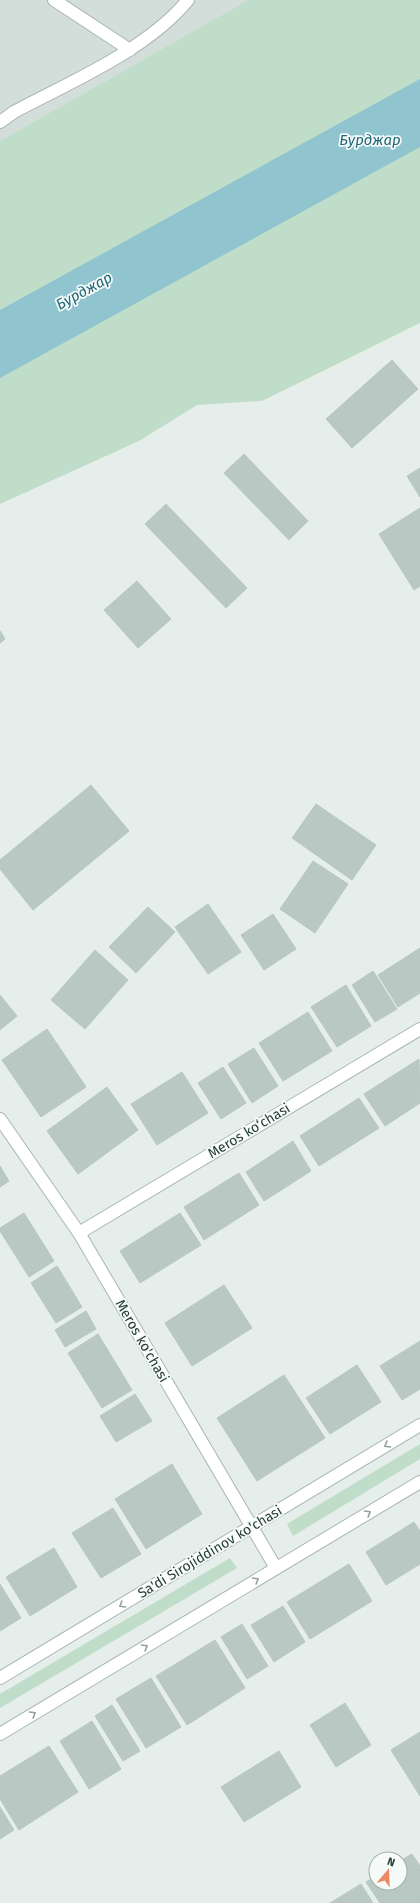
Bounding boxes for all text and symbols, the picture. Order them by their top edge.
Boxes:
water label: Бурджар [339,131,401,149]
water label: Бурджар [53,268,115,314]
street label: Meros ko‘chasi [205,1100,293,1162]
street label: Meros ko'chasi [111,1297,173,1385]
one-way arrow [384,1441,391,1448]
street label: Sa'di Sirojiddinov ko'chasi [135,1502,285,1602]
one-way arrow [364,1510,371,1518]
one-way arrow [252,1578,259,1585]
one-way arrow [119,1601,126,1608]
one-way arrow [141,1645,148,1652]
one-way arrow [29,1712,36,1719]
north arrow [368,1851,408,1891]
text: N [386,1855,397,1869]

